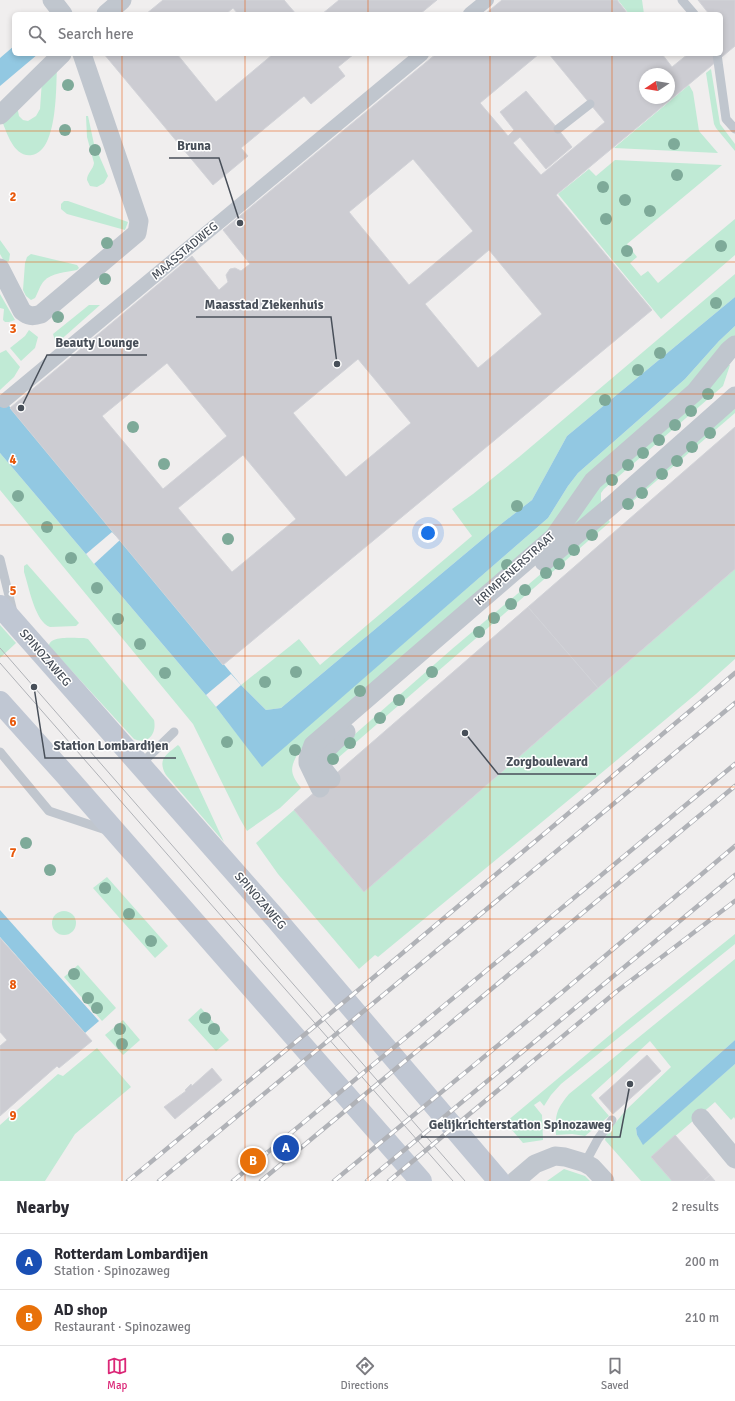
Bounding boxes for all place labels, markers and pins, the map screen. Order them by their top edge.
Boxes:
callout: Bruna [169,133,219,158]
callout: Maasstad Ziekenhuis [196,292,331,317]
callout: Beauty Lounge [47,330,147,355]
callout: Station Lombardijen [45,733,176,758]
callout: Zorgboulevard [498,749,596,774]
callout: Gelijkrichterstation Spinozaweg [421,1112,620,1137]
pin: A [273,1133,299,1163]
pin: B [240,1146,266,1176]

